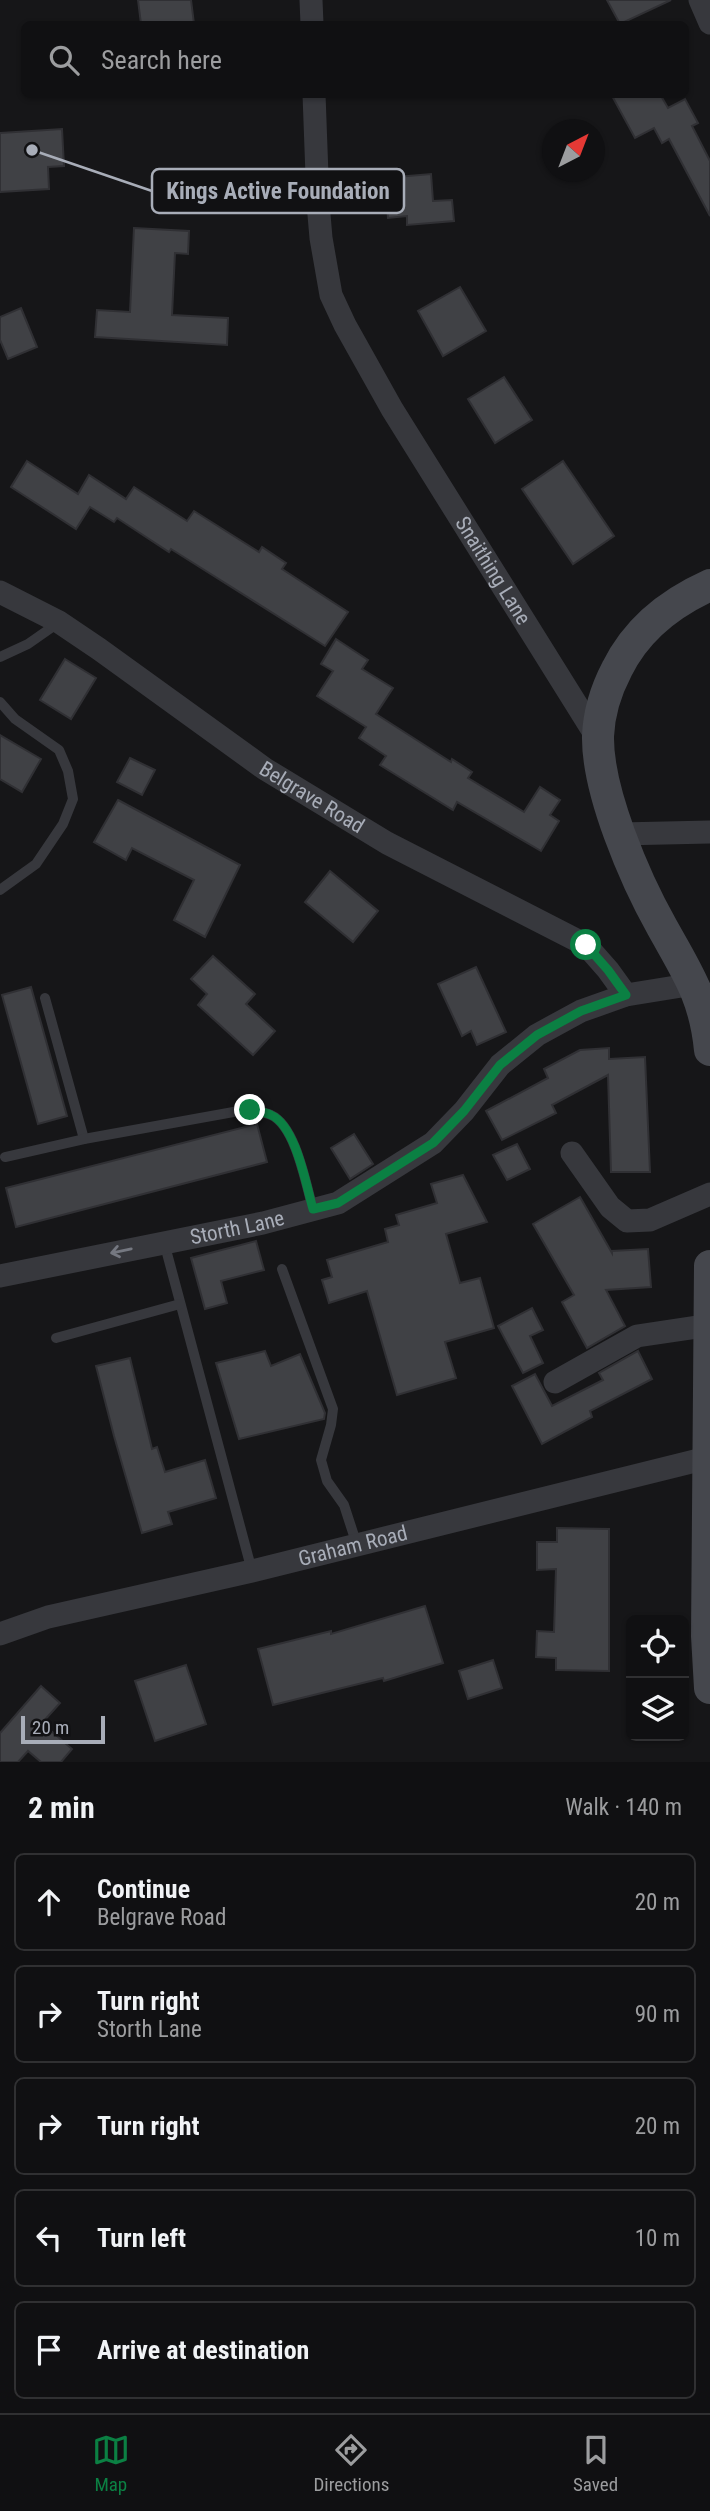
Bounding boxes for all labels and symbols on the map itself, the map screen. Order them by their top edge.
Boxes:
north arrow [542,119,605,182]
callout: Kings Active Foundation [152,169,404,213]
text: Kings Active Foundation [166,178,390,205]
street label: Snaithing Lane [450,512,536,629]
street label: Belgrave Road [255,756,369,838]
route start [570,929,601,960]
route end [234,1094,265,1125]
street label: Storth Lane [188,1206,287,1249]
one-way arrow [110,1244,133,1258]
street label: Graham Road [296,1521,410,1571]
scale bar [21,1713,105,1745]

